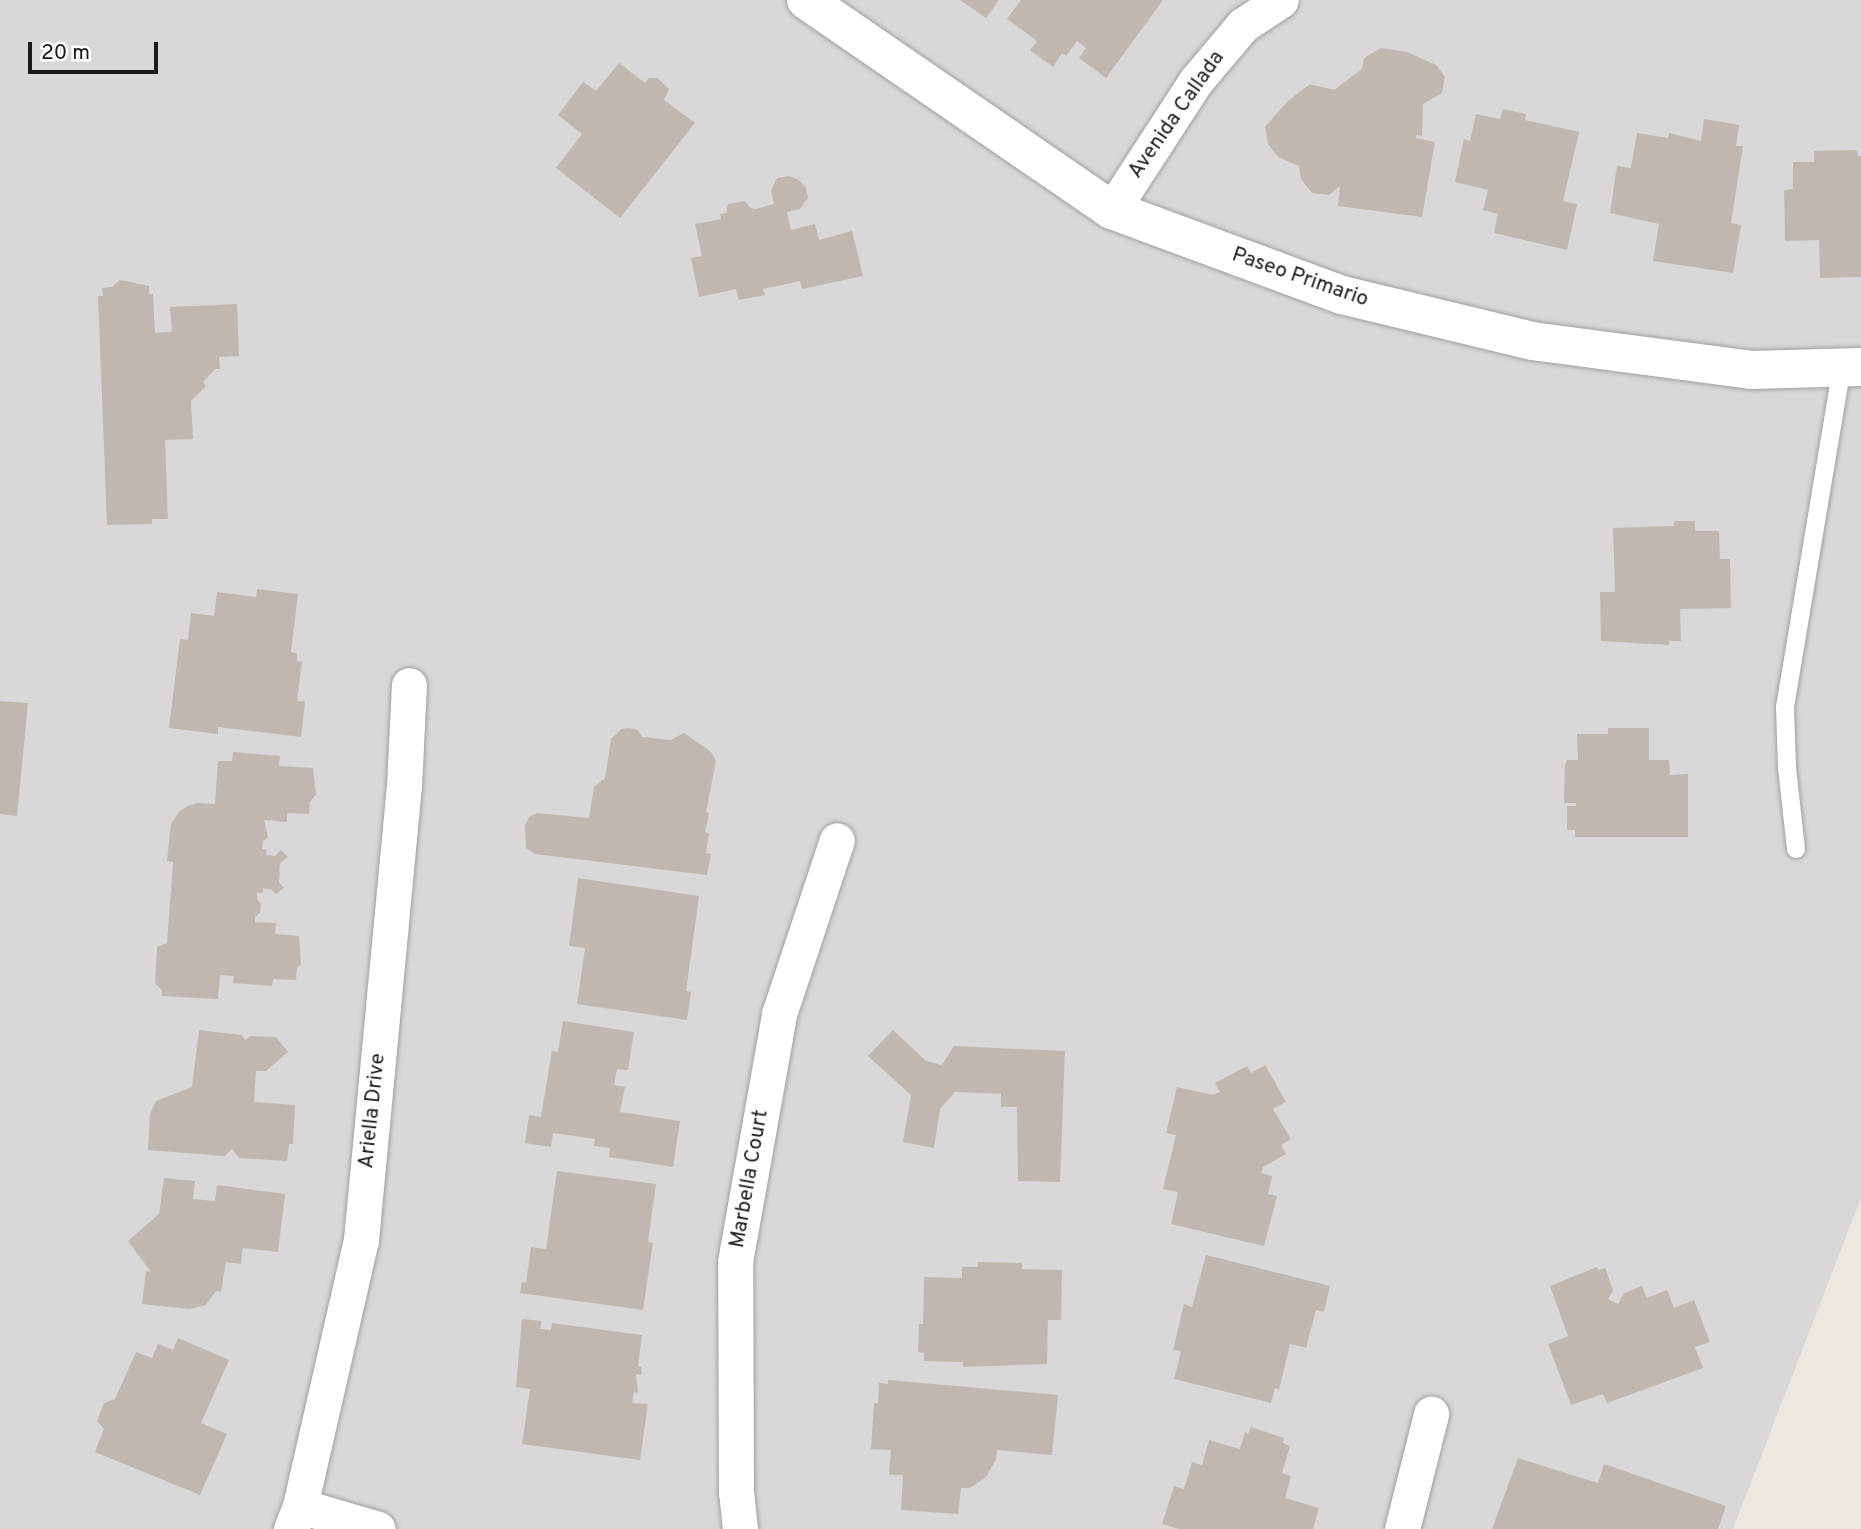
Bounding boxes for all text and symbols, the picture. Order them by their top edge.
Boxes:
scale bar [32,28,161,72]
text: 20 m [41,40,90,67]
street label: Avenida Callada [1124,46,1230,184]
street label: Paseo Primario [1228,243,1372,313]
street label: Ariella Drive [354,1052,392,1170]
street label: Marbella Court [725,1108,775,1250]

